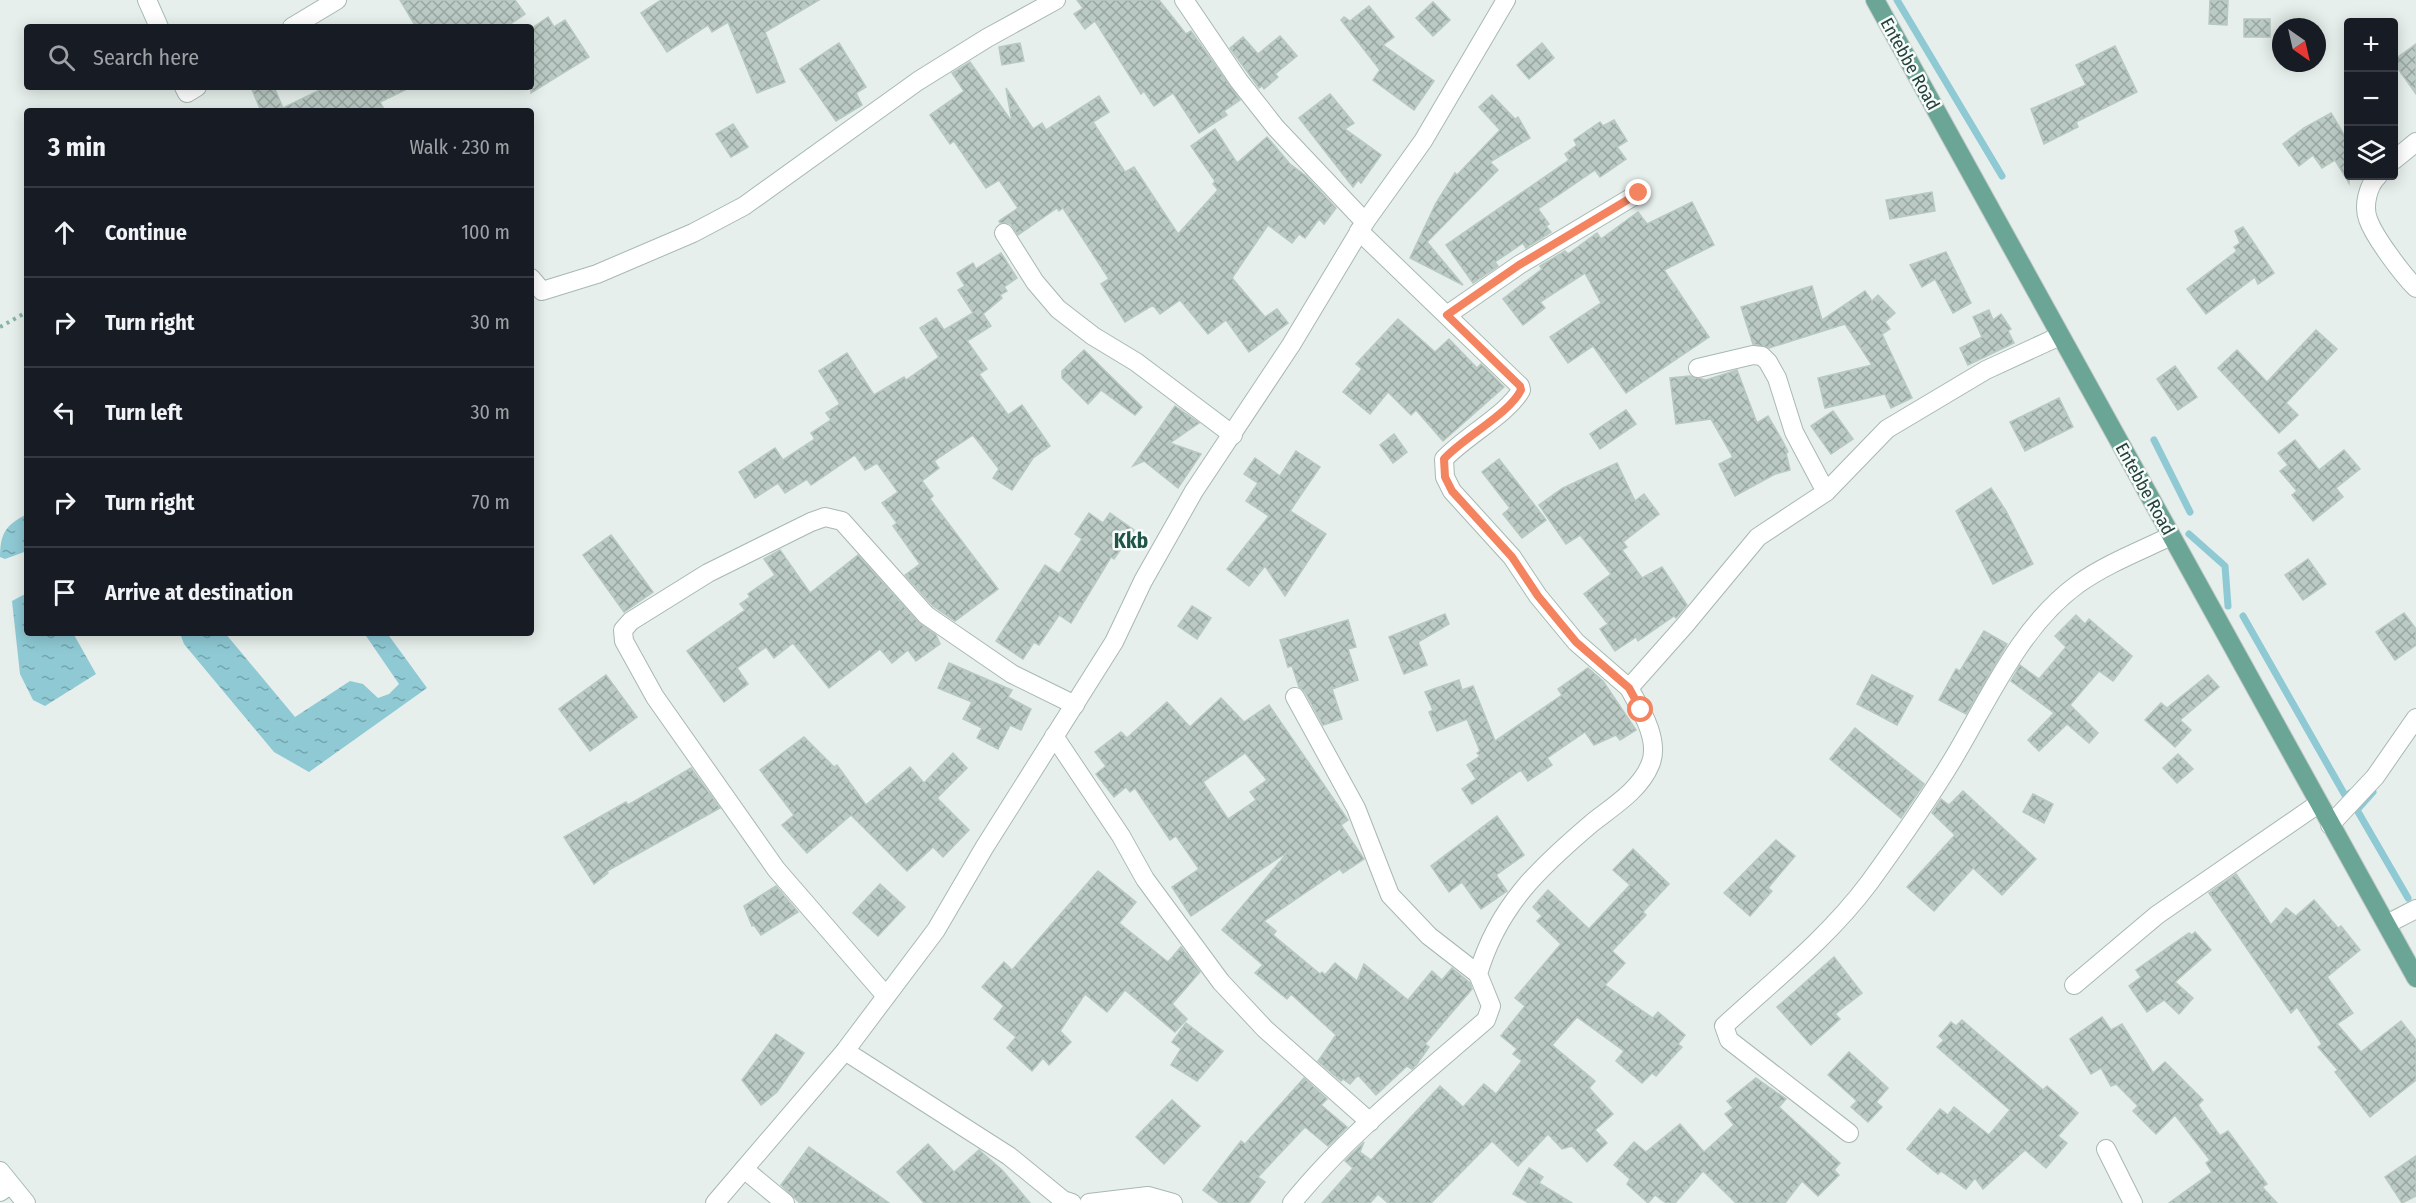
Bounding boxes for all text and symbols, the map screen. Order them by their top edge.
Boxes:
street label: Entebbe Road [1876,14,1944,114]
north arrow [2272,18,2326,72]
map controls [2344,18,2398,180]
button: + [2344,18,2398,72]
search box [24,24,534,90]
icon: search [45,41,78,74]
text: Search here [93,44,199,71]
button: − [2344,72,2398,126]
button: layers [2344,126,2398,180]
text: 3 min [48,132,106,163]
text: Walk · 230 m [409,135,510,159]
route end [1625,179,1651,205]
icon: ahead [48,216,81,249]
text: Continue [105,219,187,246]
text: 100 m [461,220,510,244]
icon: right [48,306,81,339]
text: Turn right [105,309,194,336]
text: 30 m [470,310,510,334]
icon: left [48,396,81,429]
text: Turn left [105,399,183,426]
text: 30 m [470,400,510,424]
street label: Entebbe Road [2111,439,2179,539]
icon: right [48,486,81,519]
text: Turn right [105,489,194,516]
text: 70 m [472,490,510,514]
district label: Kkb [1114,528,1148,554]
icon: arrive [48,576,81,609]
text: Arrive at destination [105,579,293,606]
route start [1627,696,1653,722]

